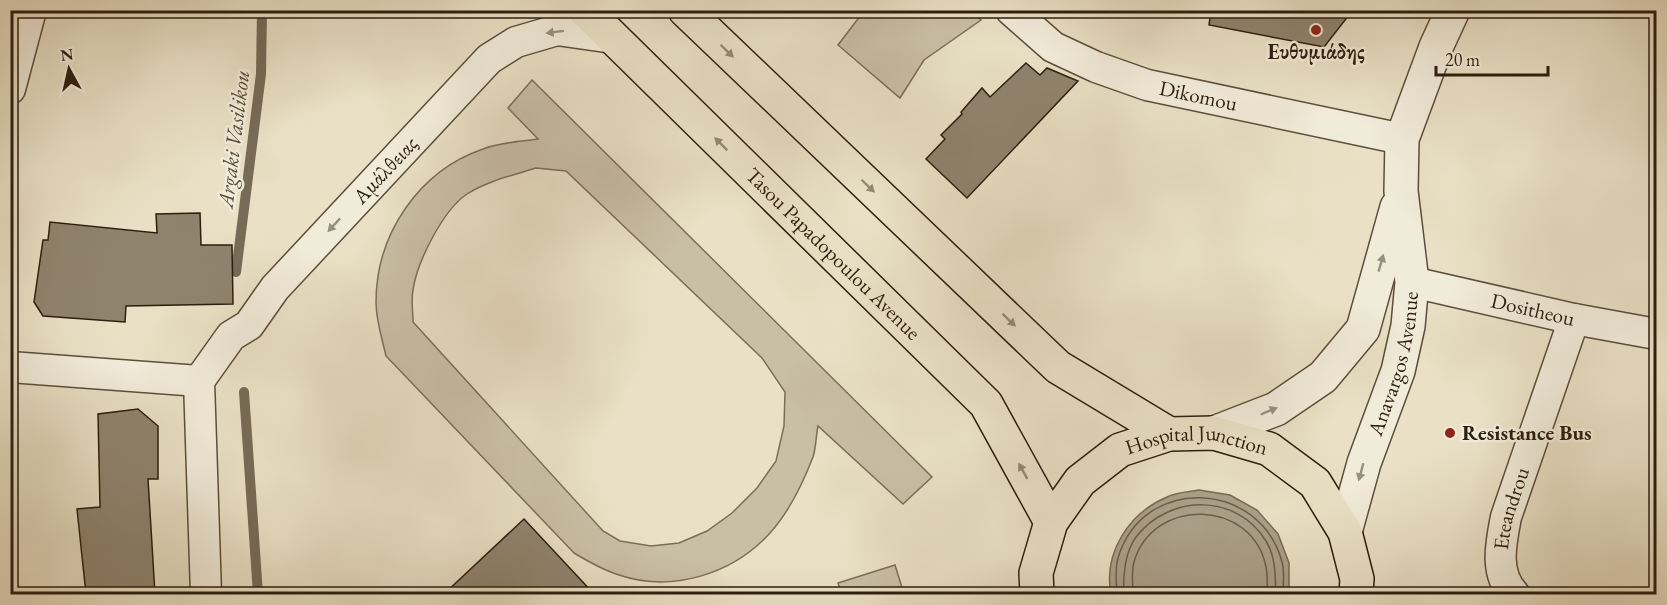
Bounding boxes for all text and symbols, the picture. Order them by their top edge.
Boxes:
marker: Ευθυμιάδης [1309,23,1323,37]
one-way arrow [545,27,564,37]
place label: Ευθυμιάδης [1267,38,1365,65]
north arrow [39,39,99,99]
scale bar [1436,39,1548,77]
text: N [59,43,75,66]
one-way arrow [720,44,735,58]
text: 20 m [1445,48,1480,71]
water label: Argaki Vasilikou [210,68,256,212]
street label: Dikomou [1157,74,1240,117]
street label: Αμάλθειας [346,130,423,210]
one-way arrow [715,138,729,152]
street label: Tasou Papadopoulou Avenue [740,162,927,346]
one-way arrow [861,178,875,192]
one-way arrow [327,218,341,233]
one-way arrow [1376,254,1386,272]
street label: Dositheou [1489,286,1577,332]
street label: Anavargos Avenue [1361,290,1424,440]
one-way arrow [1002,313,1016,327]
one-way arrow [1260,407,1277,416]
street label: Hospital Junction [1122,419,1271,461]
place label: Resistance Bus [1462,419,1592,446]
marker: Resistance Bus [1443,426,1457,440]
one-way arrow [1017,463,1028,479]
one-way arrow [1356,463,1366,481]
street label: Eteandrou [1487,464,1535,551]

